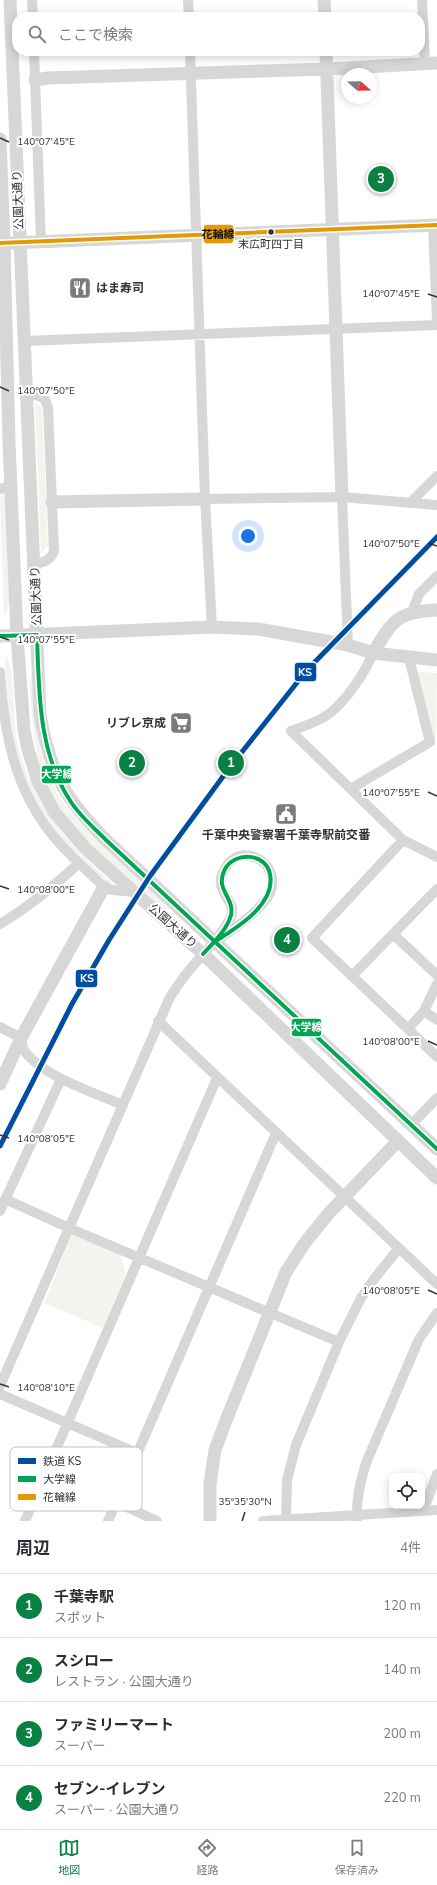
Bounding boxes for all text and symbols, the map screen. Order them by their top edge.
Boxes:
search box [12,12,425,56]
icon: search [26,23,48,45]
text: ここで検索 [58,25,133,45]
north arrow [341,68,377,104]
text: 140°07'45"E [17,135,75,149]
pin: 3 [368,164,394,194]
street label: 公園大通り [9,170,27,230]
line badge: 花輪線 [203,224,234,244]
text: 花輪線 [202,227,235,242]
marker: 末広町四丁目 [266,227,276,237]
place label: 末広町四丁目 [238,237,304,252]
restaurant icon: はま寿司 [67,275,93,301]
place label: はま寿司 [96,280,144,296]
text: 140°07'45"E [362,287,420,301]
text: 140°07'50"E [17,384,75,398]
your location [238,526,258,546]
text: 140°07'50"E [362,537,420,551]
street label: 公園大通り [27,566,45,626]
text: 140°07'55"E [17,633,75,647]
line badge: KS [294,662,317,682]
text: KS [298,665,312,680]
supermarket icon: リブレ京成 [168,710,194,736]
place label: リブレ京成 [106,715,166,731]
pin: 2 [119,748,145,778]
pin: 1 [218,748,244,778]
line badge: 大学線 [41,765,72,784]
text: 大学線 [41,767,74,782]
text: 140°07'55"E [362,786,420,800]
public building icon: 千葉中央警察署千葉寺駅前交番 [273,801,299,827]
place label: 千葉中央警察署千葉寺駅前交番 [202,827,371,843]
text: 140°08'00"E [17,883,75,897]
street label: 公園大通り [145,900,201,952]
pin: 4 [274,925,300,955]
line badge: KS [75,969,98,988]
text: KS [80,971,94,986]
line badge: 大学線 [291,1018,322,1037]
text: 大学線 [290,1020,323,1035]
text: 140°08'00"E [362,1035,420,1049]
text: 140°08'05"E [17,1132,75,1146]
text: 140°08'05"E [362,1284,420,1298]
text: 140°08'10"E [17,1381,75,1395]
legend [10,1447,142,1511]
text: 鉄道 KS [43,1454,81,1469]
text: 大学線 [43,1472,76,1487]
map controls [389,1473,425,1509]
button: locate [389,1473,425,1509]
text: 花輪線 [43,1490,76,1505]
text: 35°35'30"N [218,1495,272,1509]
text: 周辺 [16,1537,50,1560]
text: 4件 [400,1539,421,1557]
text: 千葉寺駅 [54,1587,114,1607]
text: 1 [25,1597,33,1615]
text: 120 m [383,1597,421,1615]
text: スポット [54,1609,106,1627]
text: スシロー [54,1651,114,1671]
text: 2 [25,1661,33,1679]
text: 140 m [383,1661,421,1679]
text: レストラン · 公園大通り [54,1673,194,1691]
text: ファミリーマート [54,1715,174,1735]
text: 3 [25,1725,33,1743]
text: 200 m [383,1725,421,1743]
text: スーパー [54,1737,106,1755]
text: セブン-イレブン [54,1779,166,1799]
text: 4 [25,1789,33,1807]
text: 220 m [383,1789,421,1807]
text: スーパー · 公園大通り [54,1801,181,1819]
tab: 地図 [58,1837,80,1878]
tab: 経路 [196,1837,218,1878]
tab: 保存済み [335,1837,379,1878]

